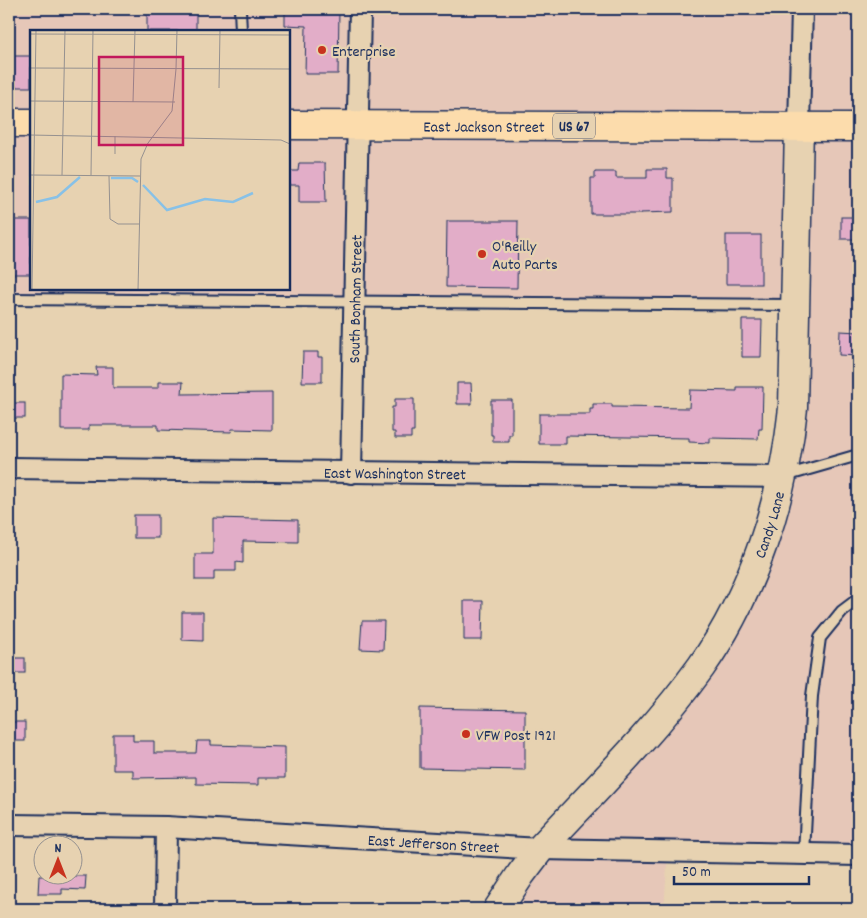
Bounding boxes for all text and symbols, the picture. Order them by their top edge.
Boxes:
inset map [30,30,290,290]
place label: Enterprise [332,41,396,64]
marker: Enterprise [316,44,328,56]
road number: US 67 [553,114,595,138]
street label: East Jackson Street [423,116,545,140]
street label: South Bonham Street [344,235,370,364]
place label: O'Reilly Auto Parts [492,236,558,277]
marker: O'Reilly Auto Parts [476,248,488,260]
street label: East Washington Street [324,463,466,487]
street label: Candy Lane [750,489,792,562]
place label: VFW Post 1921 [476,725,556,748]
marker: VFW Post 1921 [460,728,472,740]
street label: East Jefferson Street [367,830,500,861]
north arrow [32,836,82,886]
text: N [55,839,62,859]
scale bar [674,853,810,885]
text: 50 m [682,862,711,884]

